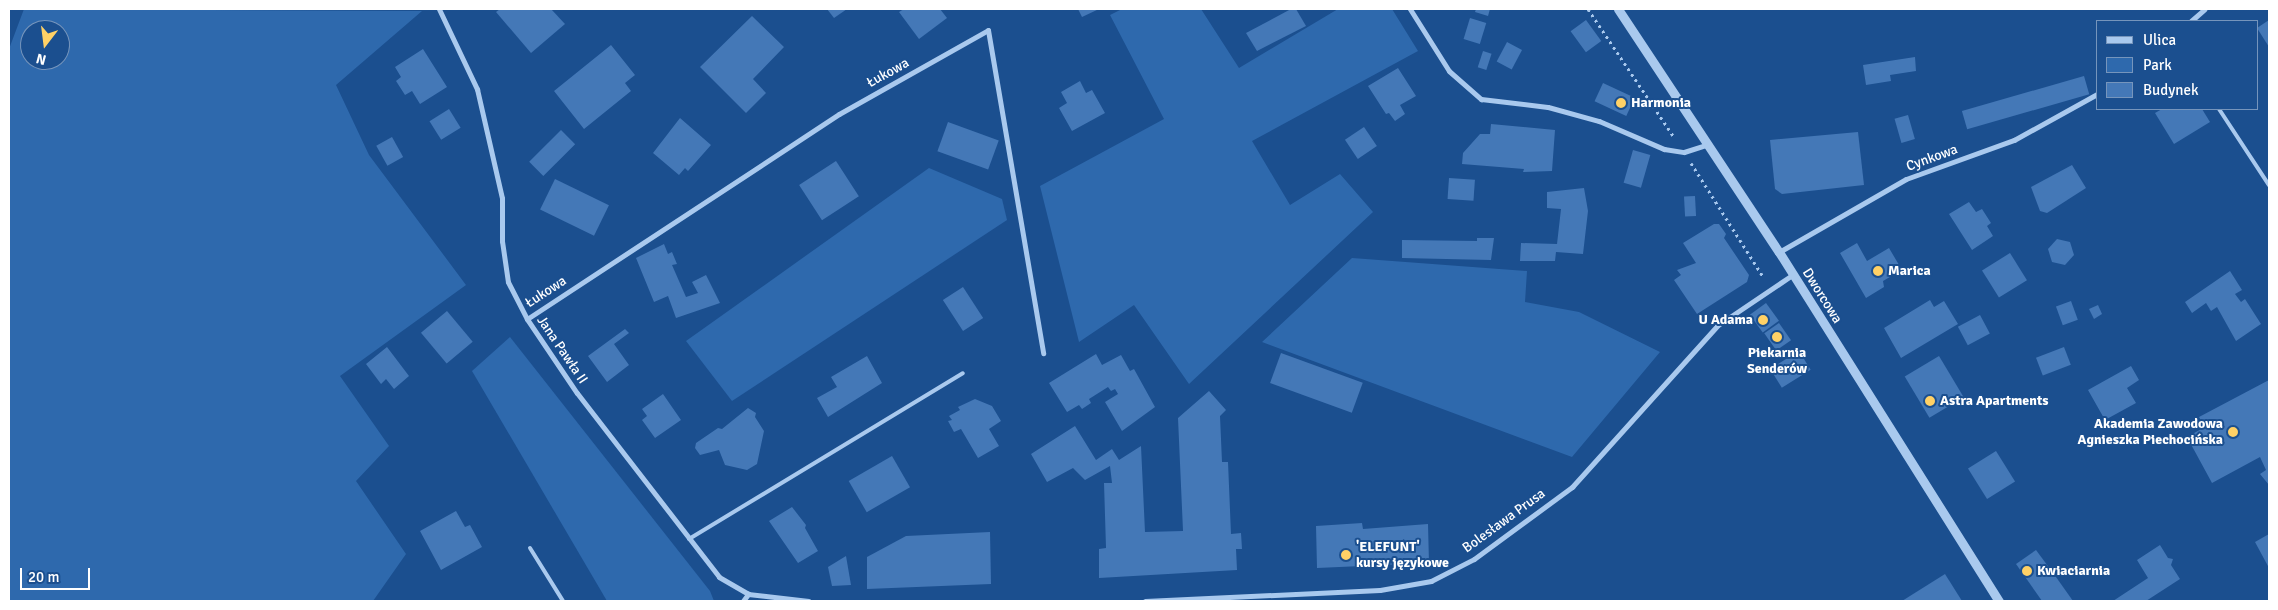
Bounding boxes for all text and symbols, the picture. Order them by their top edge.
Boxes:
north arrow [20,20,70,70]
legend [2096,20,2258,110]
text: Ulica [2143,31,2176,49]
text: N [34,50,48,68]
street label: Łukowa [864,55,912,91]
text: Park [2143,56,2172,74]
text: Budynek [2143,81,2198,99]
place label: Harmonia [1631,95,1691,111]
marker: Harmonia [1615,97,1627,109]
street label: Cynkowa [1904,141,1960,175]
place label: Marica [1888,263,1931,279]
street label: Dworcowa [1798,265,1846,327]
marker: Marica [1872,265,1884,277]
street label: Łukowa [522,273,570,311]
place label: U Adama [1698,312,1753,328]
street label: Jana Pawła II [533,313,591,387]
marker: U Adama [1757,314,1769,326]
marker: Piekarnia Senderów [1771,331,1783,343]
place label: Piekarnia Senderów [1747,345,1807,378]
place label: Astra Apartments [1940,393,2048,409]
marker: Astra Apartments [1924,395,1936,407]
place label: Akademia Zawodowa Agnieszka Piechocińska [2078,416,2223,448]
marker: Akademia Zawodowa Agnieszka Piechocińska [2227,426,2239,438]
street label: Bolesława Prusa [1459,485,1549,557]
place label: 'ELEFUNT' kursy językowe [1356,539,1449,572]
marker: 'ELEFUNT' kursy językowe [1340,549,1352,561]
scale bar [22,558,92,590]
place label: Kwiaciarnia [2037,563,2110,579]
marker: Kwiaciarnia [2021,565,2033,577]
text: 20 m [28,568,59,586]

